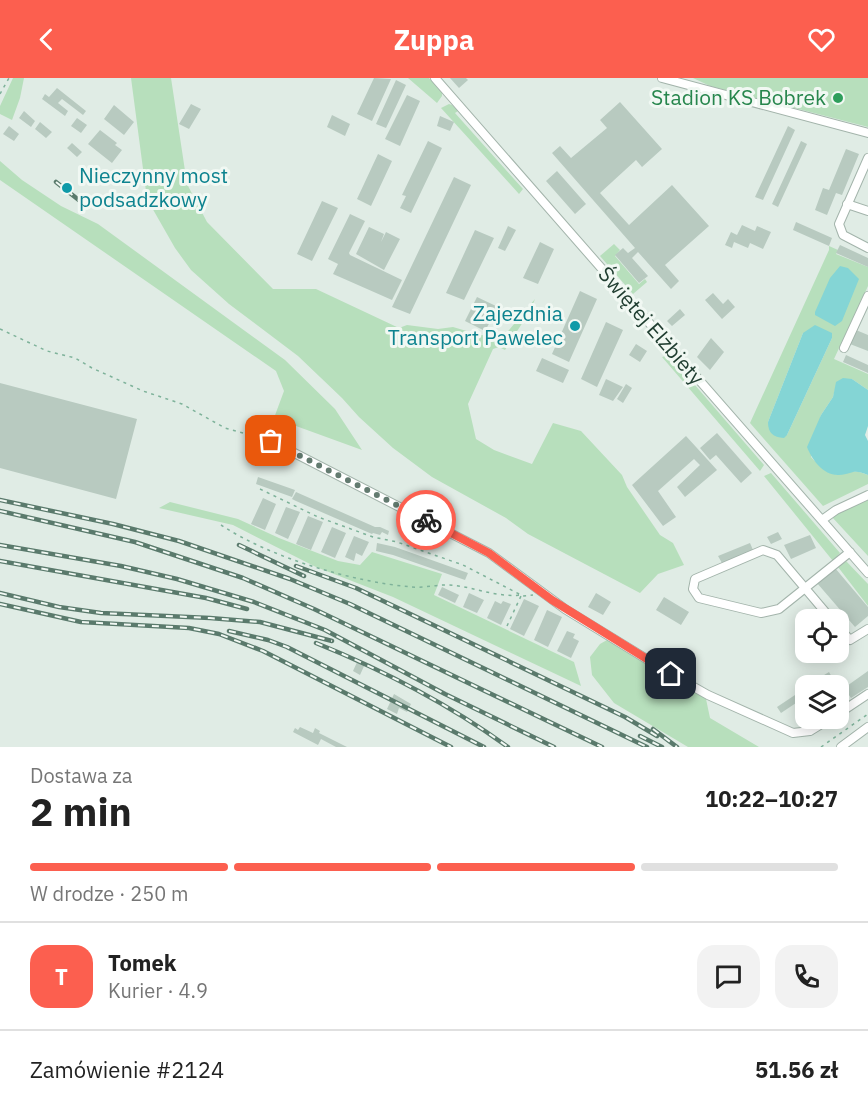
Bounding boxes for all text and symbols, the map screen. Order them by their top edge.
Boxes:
text: Zuppa [394,22,474,57]
icon: back [30,23,63,56]
icon: heart [805,23,838,56]
place label: Stadion KS Bobrek [651,83,826,111]
marker: Stadion KS Bobrek [831,91,845,105]
place label: Nieczynny most podsadzkowy [79,161,228,213]
marker: Nieczynny most podsadzkowy [60,181,74,195]
street label: Świętej Elżbiety [592,260,711,391]
place label: Zajezdnia Transport Pawelec [388,299,563,351]
marker: Zajezdnia Transport Pawelec [568,319,582,333]
pin [245,415,296,466]
icon: bag [254,424,287,457]
courier [396,490,456,550]
icon: bike [410,504,443,537]
map controls [795,609,849,729]
button: locate [795,609,849,663]
pin [645,648,696,699]
icon: home [654,657,687,690]
button: layers [795,675,849,729]
text: Dostawa za [30,762,132,789]
text: 10:22–10:27 [705,784,838,813]
text: 2 min [30,786,132,837]
text: W drodze · 250 m [30,880,188,907]
button: chat [697,945,760,1008]
button: phone [775,945,838,1008]
text: Tomek [108,948,177,977]
text: T [55,962,68,991]
text: Kurier · 4.9 [108,977,208,1004]
text: Zamówienie #2124 [30,1055,224,1084]
text: 51.56 zł [755,1055,838,1084]

